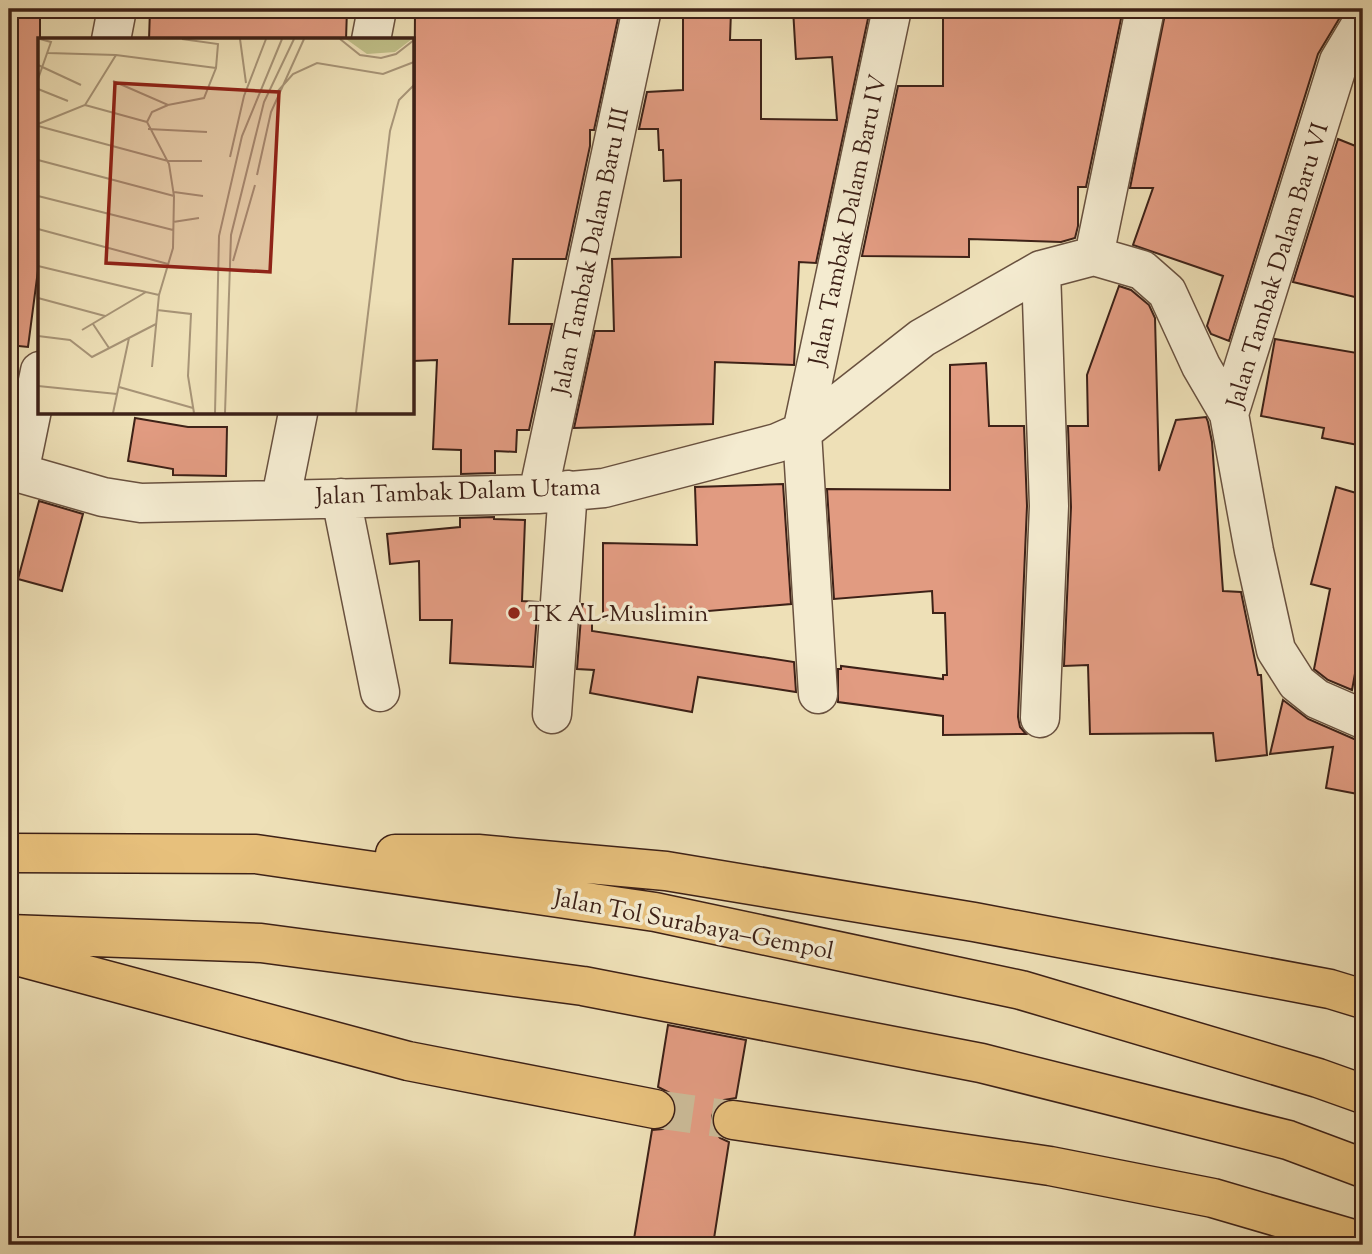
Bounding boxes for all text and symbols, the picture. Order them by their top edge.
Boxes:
inset map [38,38,415,415]
street label: Jalan Tambak Dalam Baru IV [801,72,896,371]
street label: Jalan Tambak Dalam Baru III [544,104,639,400]
street label: Jalan Tambak Dalam Baru VI [1219,119,1339,414]
street label: Jalan Tambak Dalam Utama [313,471,601,515]
place label: TK AL-Muslimin [528,598,708,632]
marker: TK AL-Muslimin [506,605,522,621]
street label: Jalan Tol Surabaya–Gempol [549,882,837,970]

